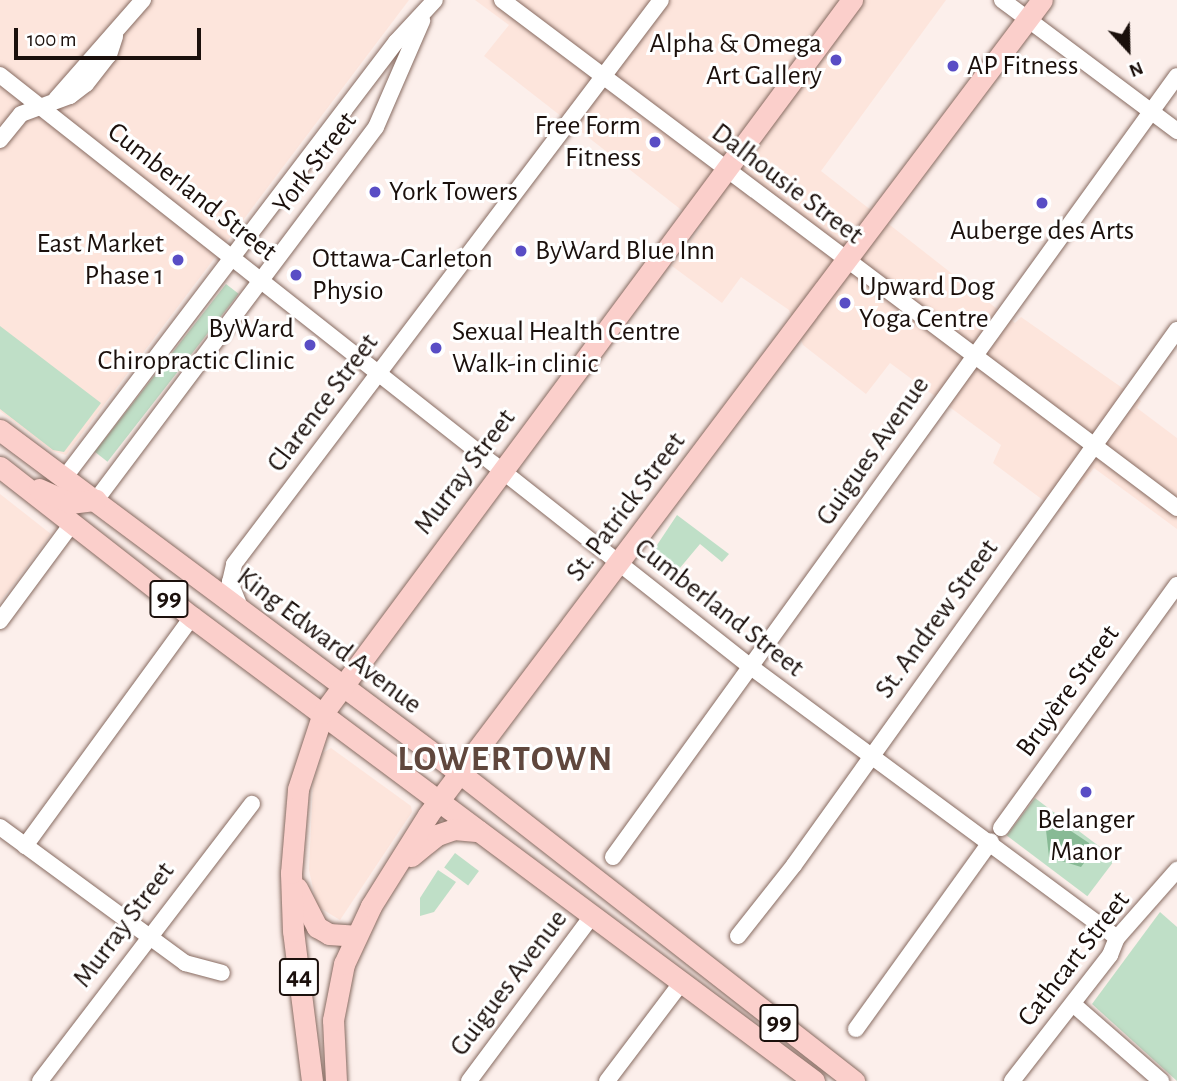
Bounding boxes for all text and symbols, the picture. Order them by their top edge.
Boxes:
scale bar [18,14,205,58]
north arrow [1093,14,1163,84]
place label: Alpha & Omega Art Gallery [649,27,822,93]
text: 100 m [27,29,77,50]
place label: AP Fitness [967,49,1078,83]
marker: Alpha & Omega Art Gallery [828,52,844,68]
marker: AP Fitness [945,58,961,74]
text: N [1126,58,1146,80]
street label: York Street [266,105,364,221]
place label: Free Form Fitness [534,109,641,175]
street label: Cumberland Street [100,115,284,269]
street label: Dalhousie Street [705,116,869,252]
marker: Free Form Fitness [647,134,663,150]
place label: York Towers [389,175,518,209]
marker: York Towers [367,184,383,200]
marker: Auberge des Arts [1034,195,1050,211]
place label: Auberge des Arts [950,214,1134,248]
place label: East Market Phase 1 [37,227,164,293]
place label: ByWard Blue Inn [535,234,715,268]
place label: Ottawa-Carleton Physio [312,242,493,308]
marker: ByWard Blue Inn [513,243,529,259]
marker: East Market Phase 1 [170,252,186,268]
marker: Ottawa-Carleton Physio [286,265,306,285]
place label: Upward Dog Yoga Centre [859,270,995,336]
marker: Upward Dog Yoga Centre [837,295,853,311]
place label: ByWard Chiropractic Clinic [98,312,294,378]
place label: Sexual Health Centre Walk-in clinic [452,315,680,381]
street label: Clarence Street [260,327,386,479]
marker: ByWard Chiropractic Clinic [300,335,320,355]
marker: Sexual Health Centre Walk-in clinic [426,338,446,358]
street label: Guigues Avenue [809,370,937,532]
street label: Murray Street [407,403,523,541]
street label: St. Patrick Street [559,426,693,588]
street label: Cumberland Street [627,531,811,685]
street label: St. Andrew Street [868,533,1006,705]
street label: King Edward Avenue [230,561,428,721]
road number: 99 [148,576,190,622]
street label: Bruyère Street [1009,619,1127,763]
district label: LOWERTOWN [399,739,613,781]
marker: Belanger Manor [1078,784,1094,800]
place label: Belanger Manor [1037,803,1135,869]
street label: Murray Street [66,856,182,994]
street label: Cathcart Street [1011,885,1137,1033]
street label: Guigues Avenue [443,903,575,1063]
road number: 44 [278,954,320,1000]
road number: 99 [758,1000,800,1046]

